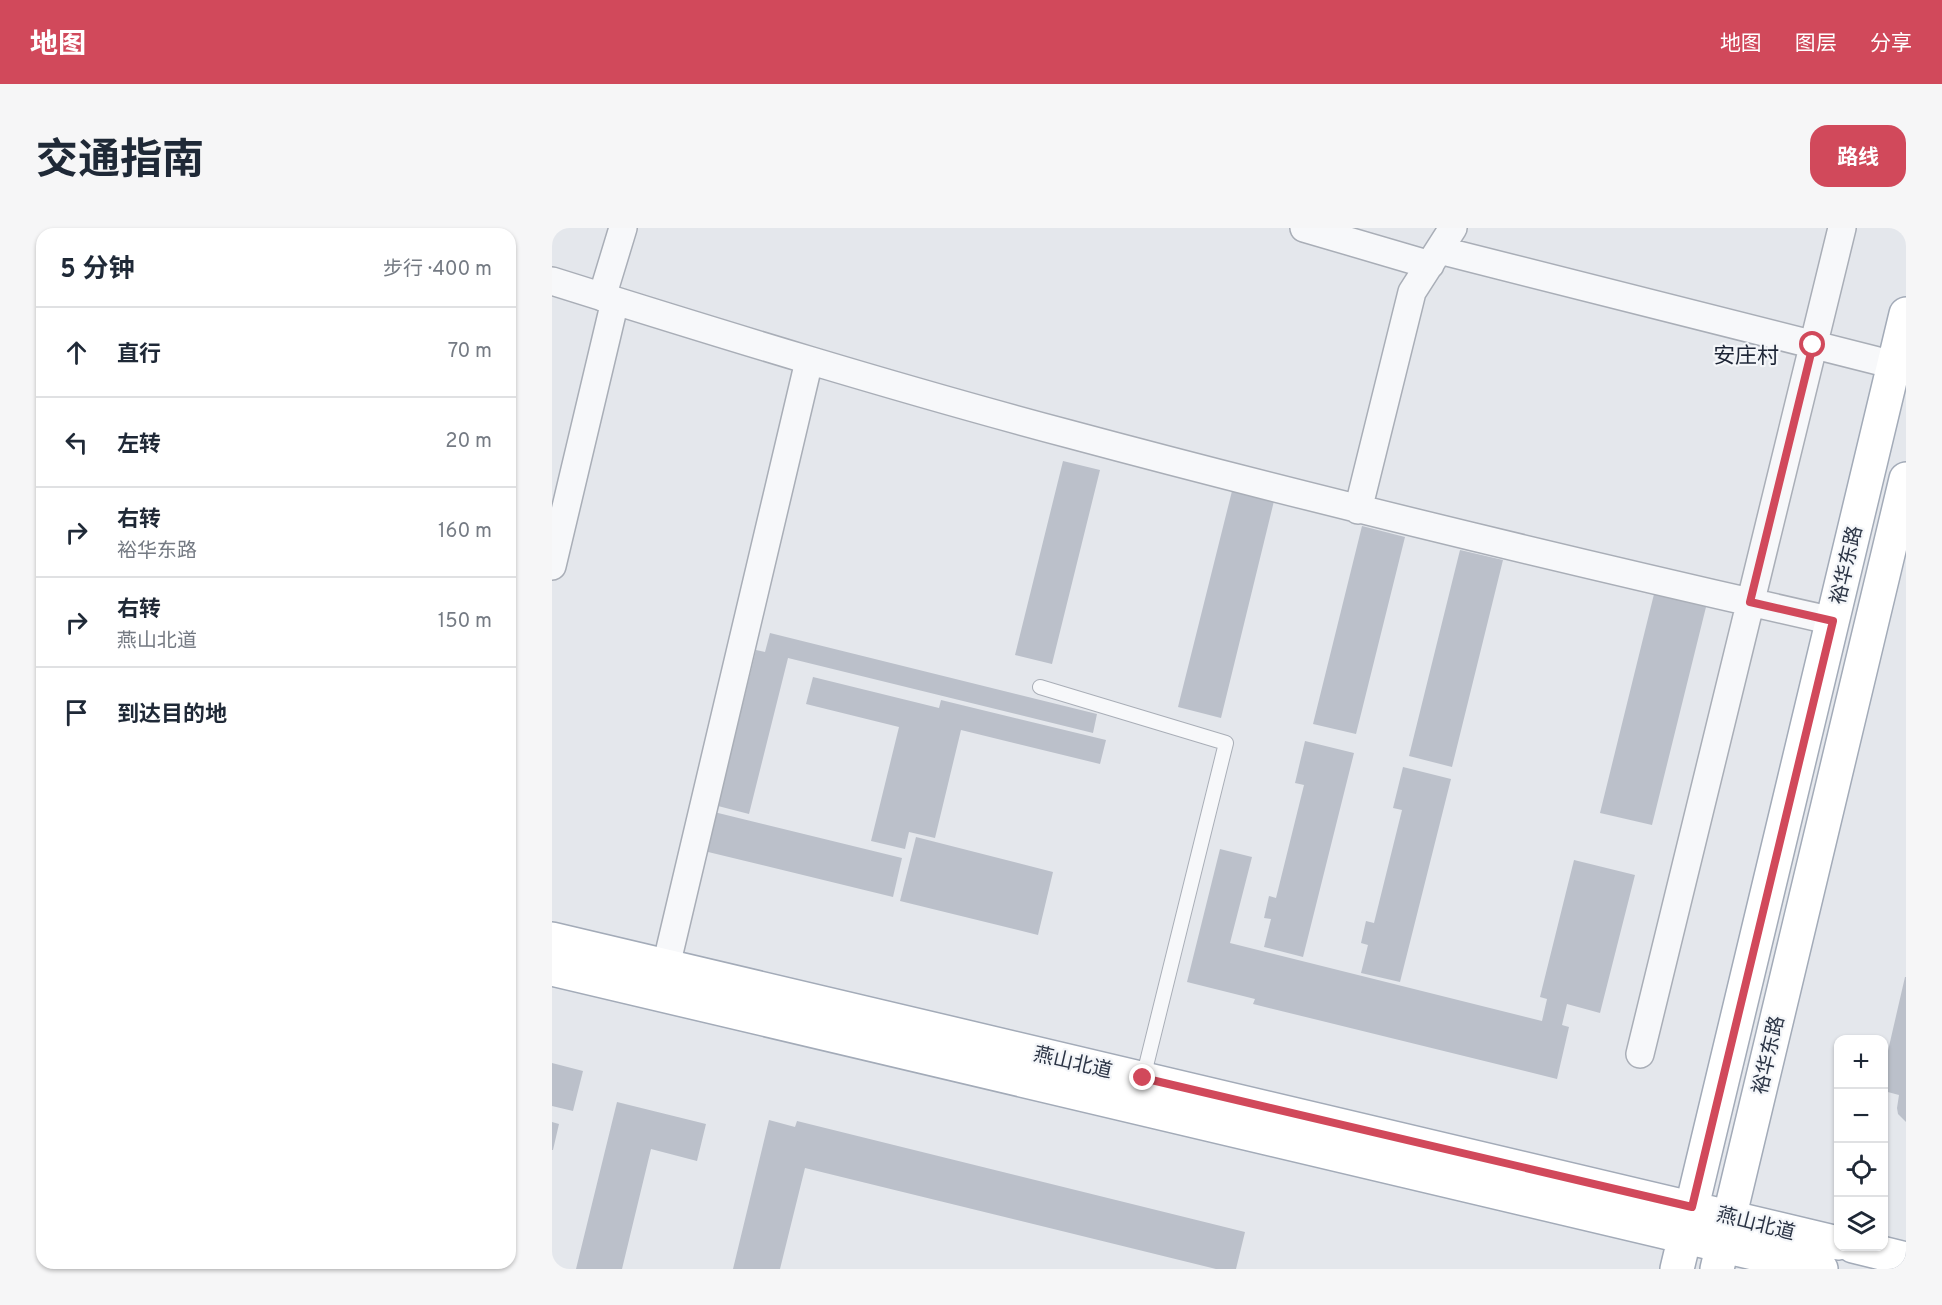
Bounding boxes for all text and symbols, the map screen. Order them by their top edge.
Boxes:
text: 地图 [30,28,86,64]
text: 地图 [1720,31,1762,58]
text: 图层 [1795,31,1837,58]
text: 分享 [1870,31,1912,58]
button: 路线 [1810,125,1906,187]
text: 交通指南 [36,136,204,189]
text: 5 分钟 [60,254,134,287]
text: 步行 · 400 m [383,257,492,283]
route start [1799,331,1825,357]
icon: ahead [60,336,93,369]
text: 70 m [448,339,492,365]
text: 直行 [117,342,161,369]
district label: 安庄村 [1713,344,1779,371]
icon: left [60,426,93,459]
text: 20 m [445,429,492,455]
text: 左转 [117,432,161,459]
text: 右转 [117,507,161,534]
icon: right [60,516,93,549]
text: 160 m [438,519,492,545]
street label: 裕华东路 [1826,524,1870,607]
text: 裕华东路 [117,539,197,565]
text: 右转 [117,597,161,624]
icon: right [60,606,93,639]
text: 150 m [438,609,492,635]
text: 燕山北道 [117,629,197,655]
icon: arrive [60,696,93,729]
text: 到达目的地 [117,702,227,729]
street label: 裕华东路 [1748,1014,1792,1097]
map controls [1834,1035,1888,1251]
button: + [1834,1035,1888,1089]
street label: 燕山北道 [1031,1042,1114,1086]
route end [1129,1064,1155,1090]
button: − [1834,1089,1888,1143]
button: locate [1834,1143,1888,1197]
button: layers [1834,1197,1888,1251]
street label: 燕山北道 [1714,1203,1797,1247]

